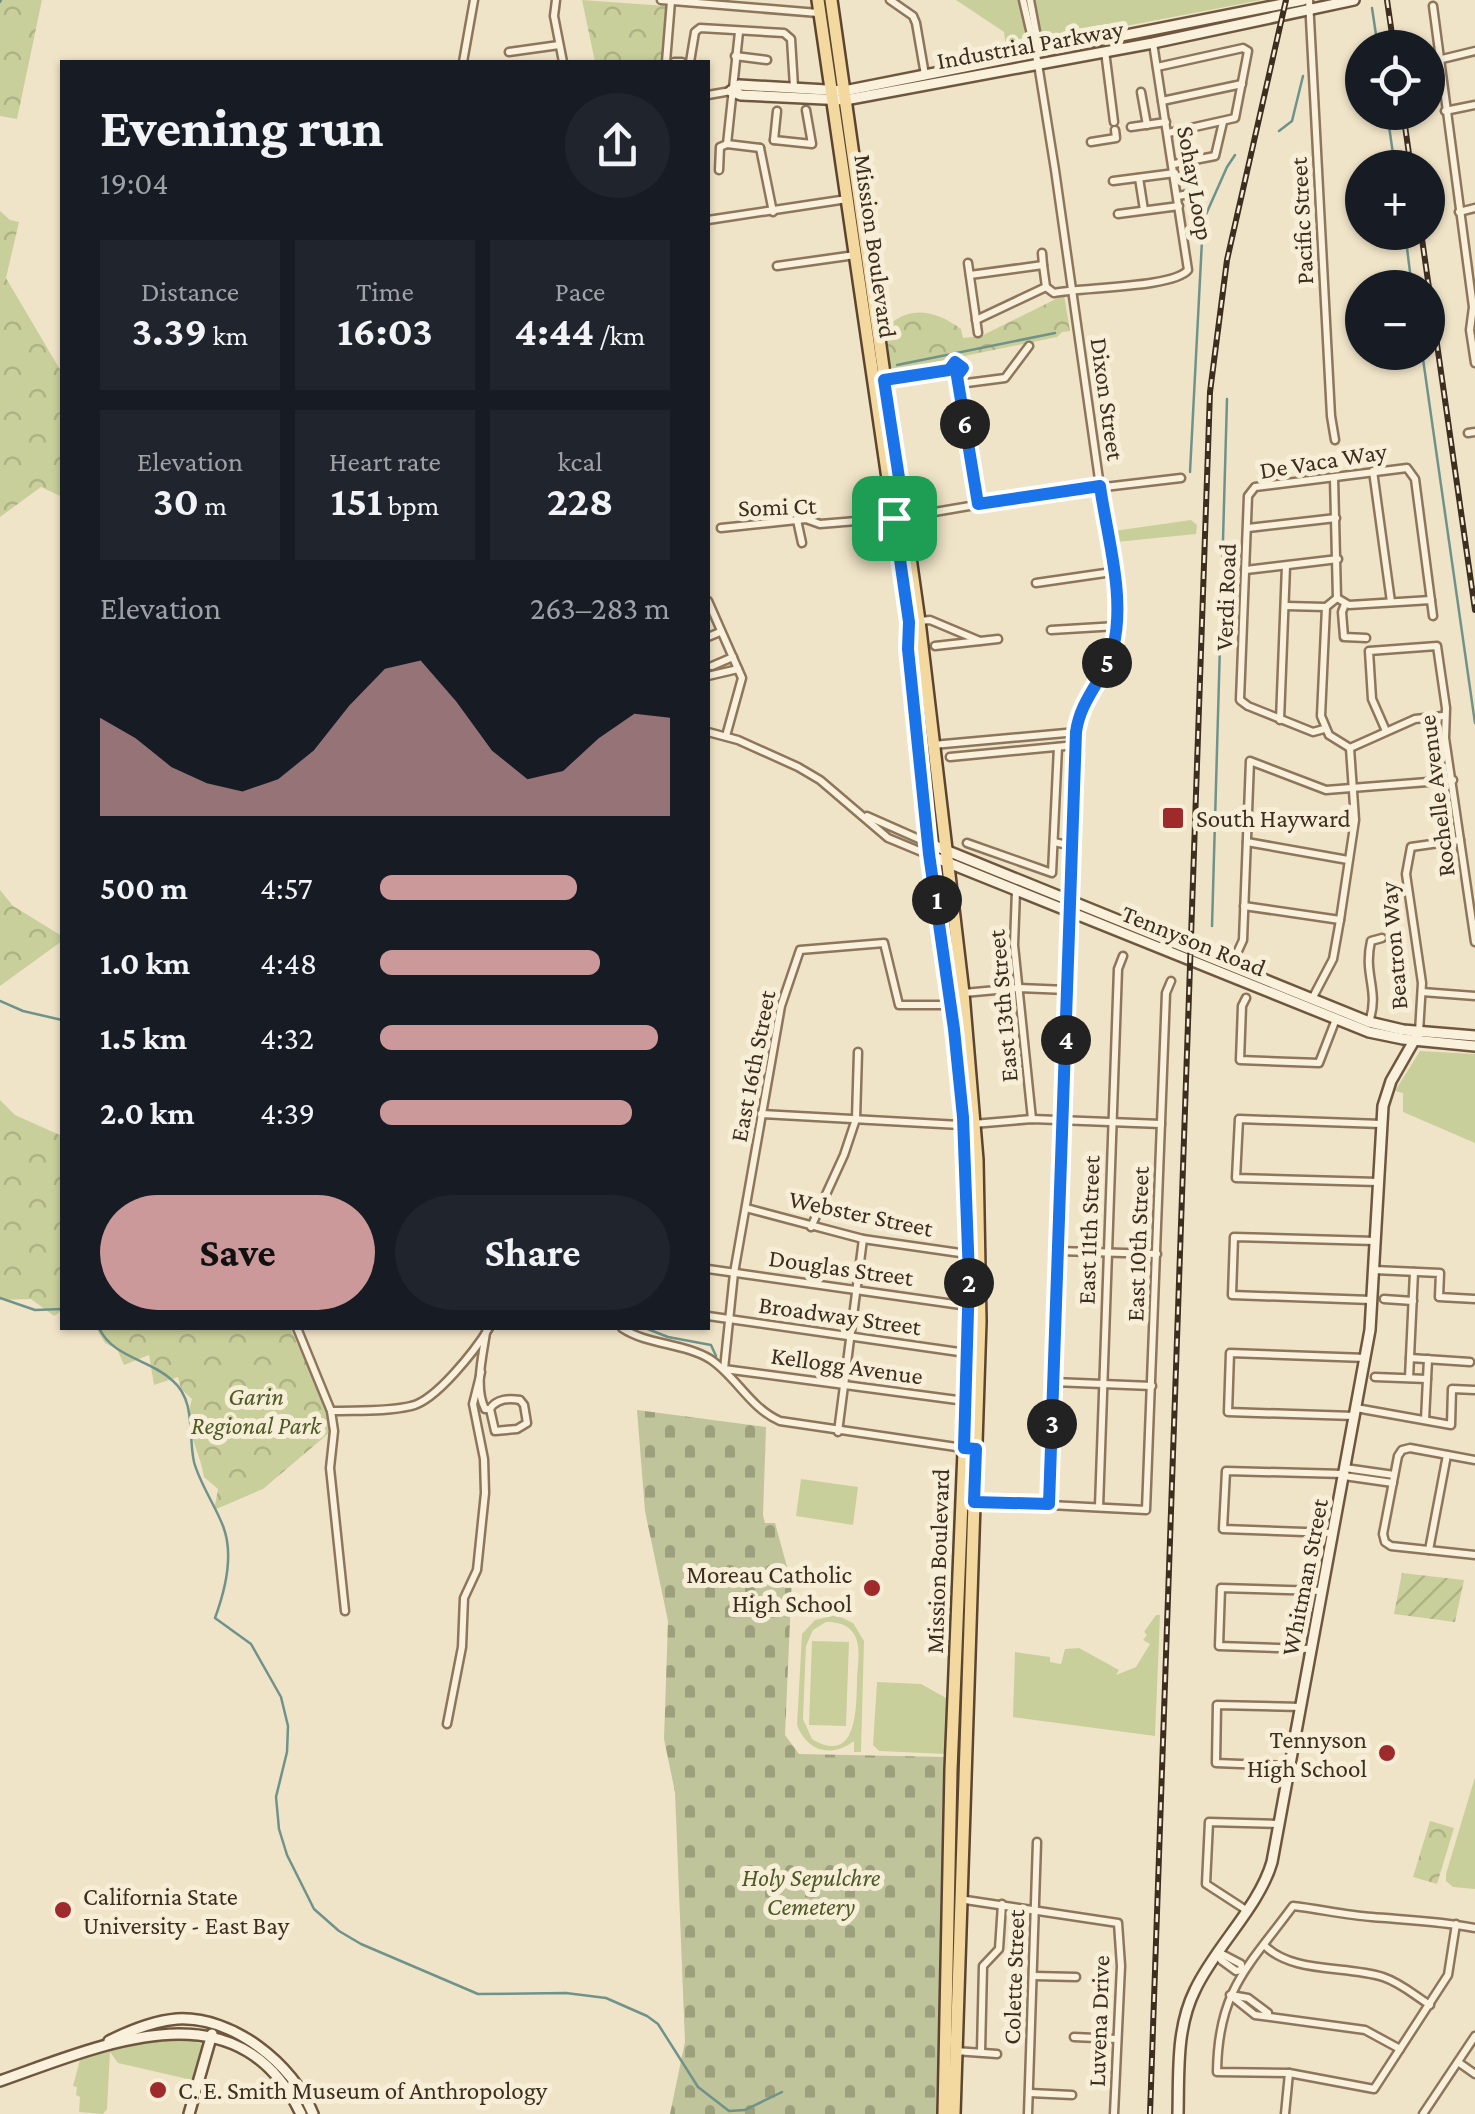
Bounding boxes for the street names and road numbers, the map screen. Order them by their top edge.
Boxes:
street label: Industrial Parkway [935,15,1126,75]
street label: Sohay Loop [1171,124,1219,243]
street label: Mission Boulevard [849,152,902,340]
street label: Pacific Street [1285,156,1318,285]
street label: Dixon Street [1086,336,1130,463]
street label: De Vaca Way [1258,437,1389,485]
street label: Somi Ct [737,492,817,521]
street label: Verdi Road [1210,543,1241,651]
street label: Rochelle Avenue [1413,713,1460,879]
street label: Beatron Way [1374,880,1414,1011]
street label: Tennyson Road [1118,899,1270,983]
street label: East 13th Street [982,928,1023,1083]
street label: East 16th Street [725,987,781,1144]
street label: East 11th Street [1072,1154,1105,1305]
street label: East 10th Street [1121,1165,1154,1322]
street label: Webster Street [786,1185,936,1242]
street label: Douglas Street [767,1244,916,1292]
street label: Broadway Street [757,1291,924,1341]
street label: Kellogg Avenue [769,1341,925,1391]
street label: Mission Boulevard [921,1468,954,1654]
street label: Whitman Street [1276,1495,1333,1658]
street label: Colette Street [998,1908,1029,2045]
street label: Luvena Drive [1083,1955,1114,2087]

